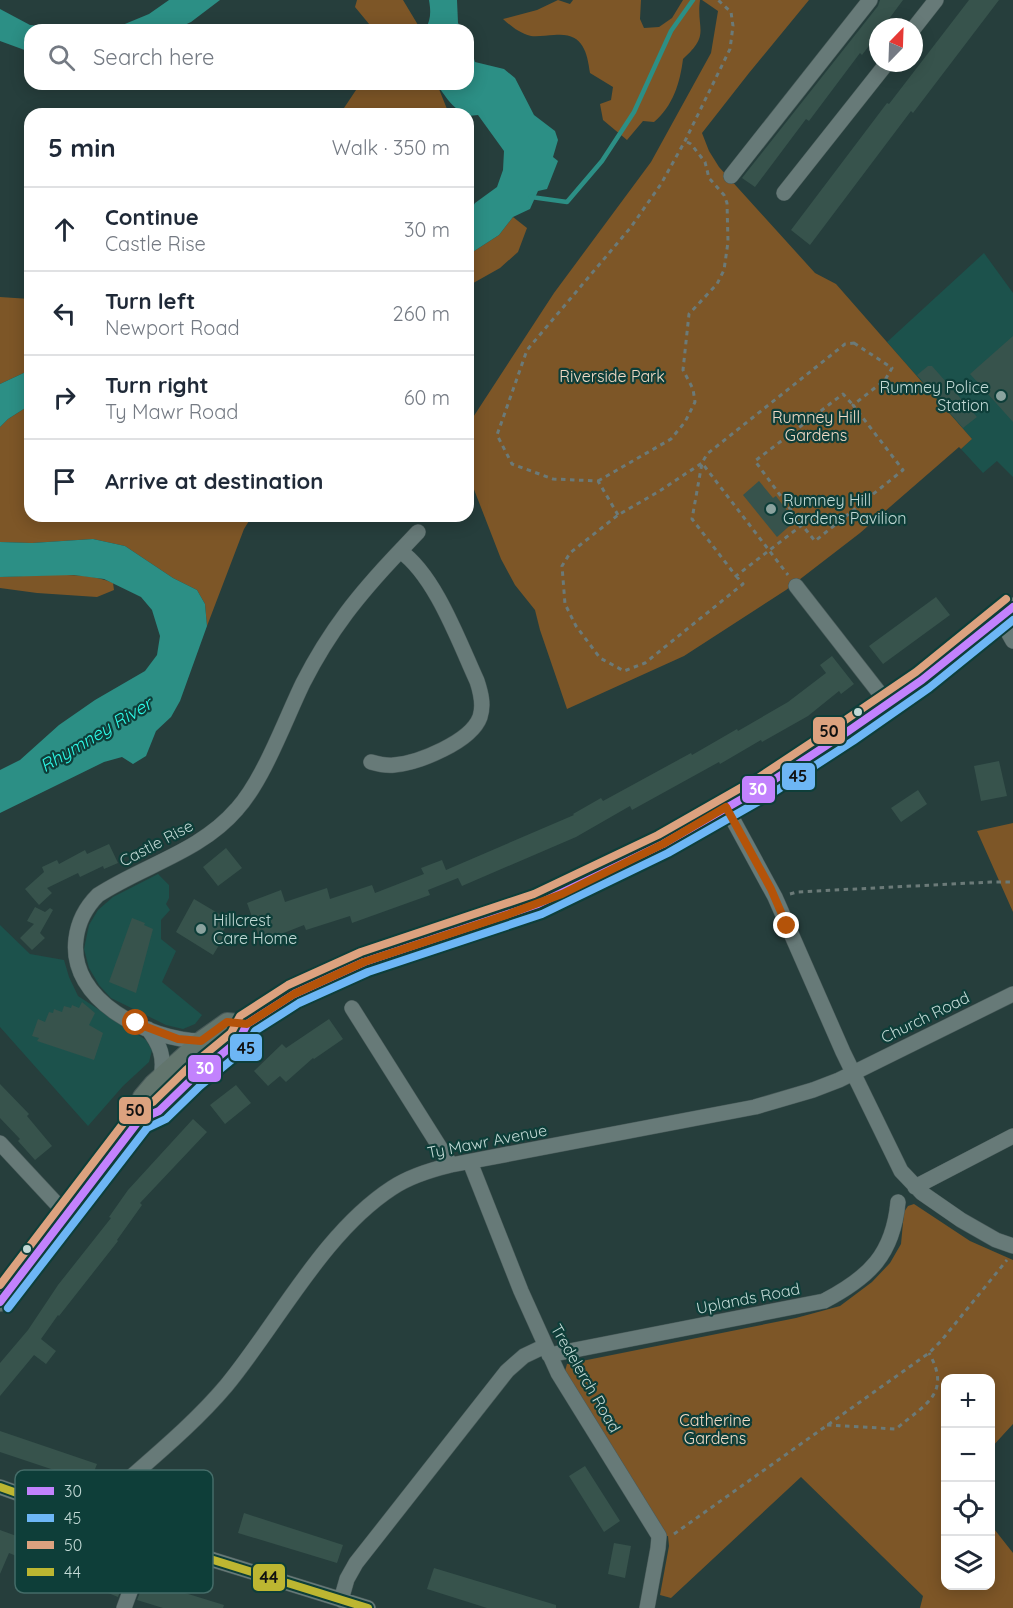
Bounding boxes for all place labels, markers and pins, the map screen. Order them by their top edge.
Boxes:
place label: Rumney Police Station [880,377,989,415]
marker: Rumney Police Station [994,389,1008,403]
place label: Rumney Hill Gardens Pavilion [783,490,907,528]
marker: Rumney Hill Gardens Pavilion [764,502,778,516]
unlabelled marker [852,706,864,718]
place label: Hillcrest Care Home [213,910,297,948]
marker: Hillcrest Care Home [194,922,208,936]
unlabelled marker [21,1243,33,1255]

